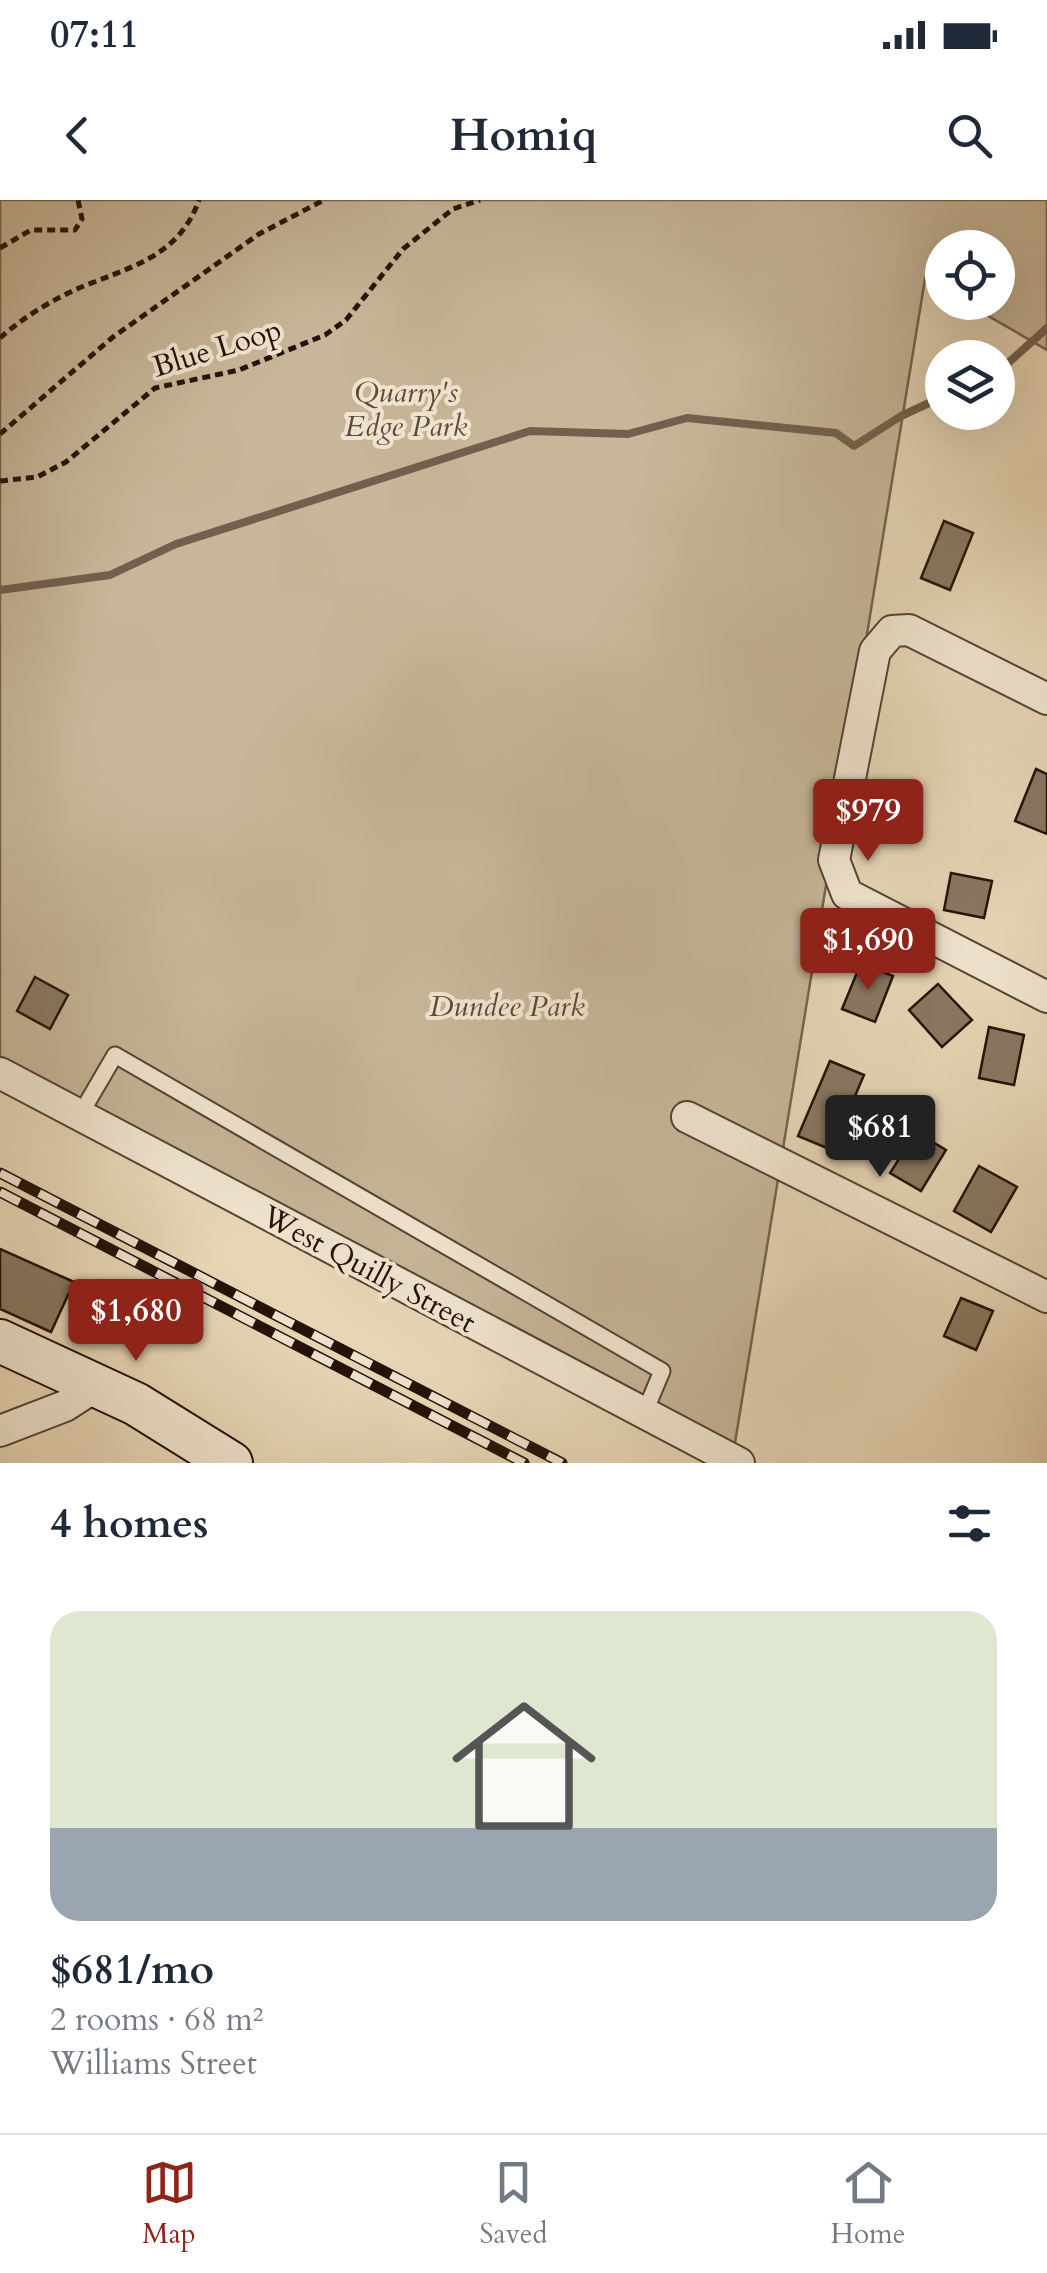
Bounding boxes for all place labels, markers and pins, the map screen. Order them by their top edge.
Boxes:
pin: $979 [809,779,927,864]
pin: $1,690 [787,908,949,993]
pin: $681 [821,1095,939,1180]
pin: $1,680 [55,1279,217,1364]

